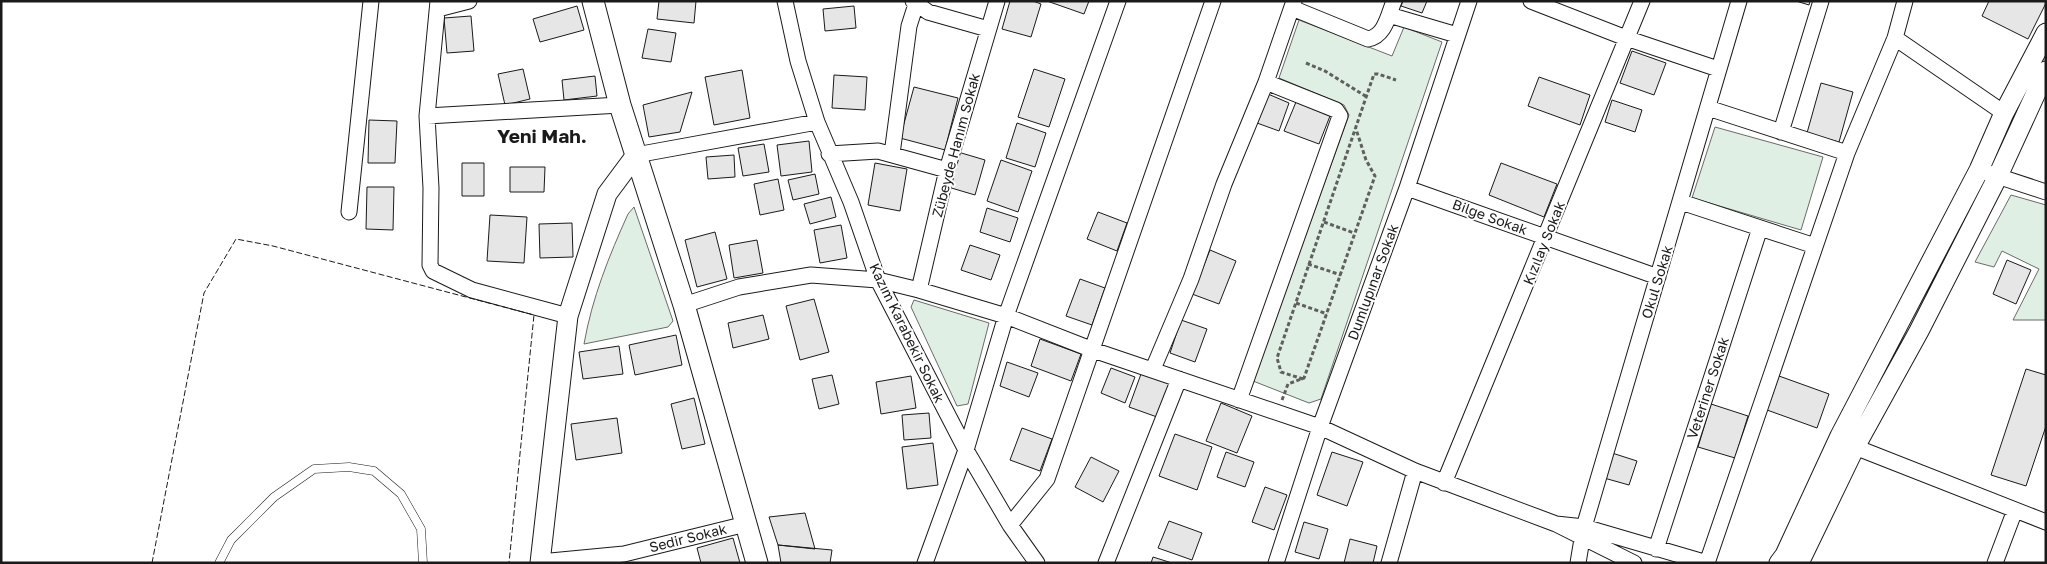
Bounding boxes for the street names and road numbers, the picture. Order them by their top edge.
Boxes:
street label: Zübeyde Hanım Sokak [928,71,983,219]
street label: Bilge Sokak [1450,195,1530,238]
street label: Kızılay Sokak [1519,198,1568,287]
street label: Dumlupınar Sokak [1344,221,1401,342]
street label: Okul Sokak [1637,243,1676,321]
street label: Kazım Karabekir Sokak [866,260,949,405]
street label: Veteriner Sokak [1683,335,1732,441]
street label: Sedir Sokak [647,520,729,555]

